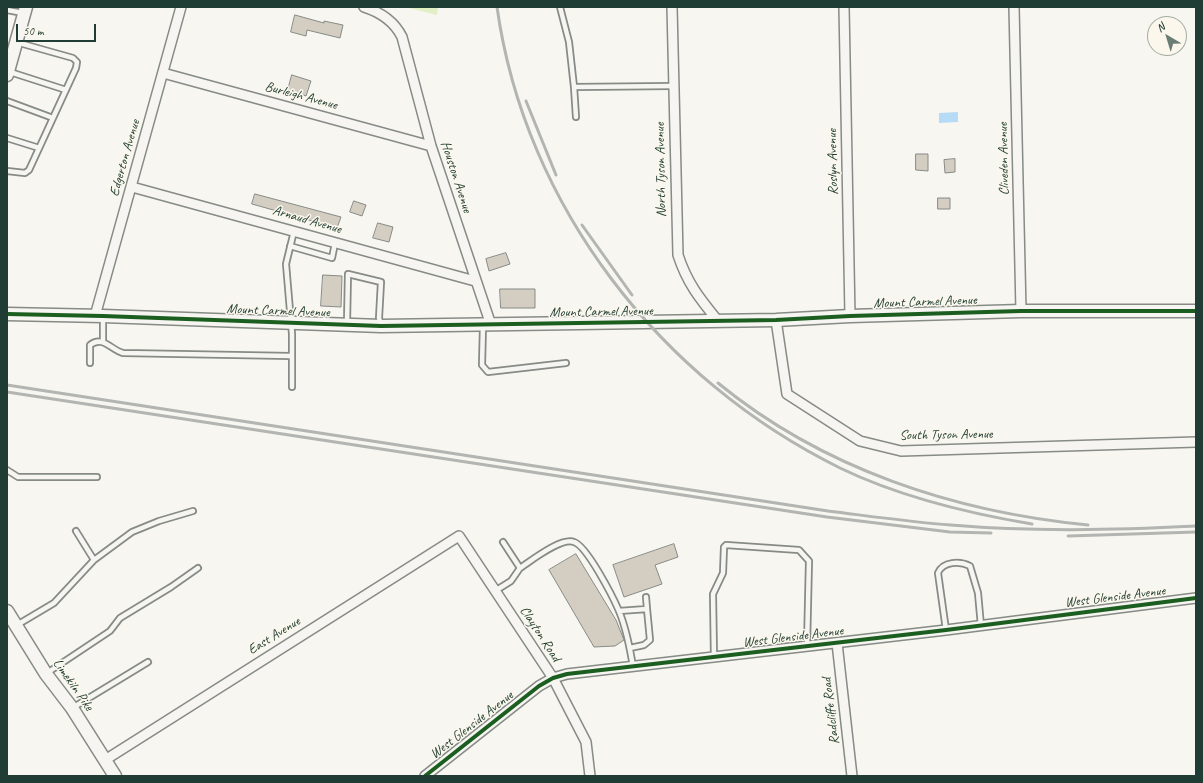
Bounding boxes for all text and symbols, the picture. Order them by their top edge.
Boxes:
scale bar [18,16,98,42]
north arrow [1147,16,1187,56]
text: N [1153,20,1167,35]
text: 50 m [23,23,43,39]
street label: Burleigh Avenue [263,78,339,114]
street label: Edgerton Avenue [106,118,144,198]
street label: North Tyson Avenue [652,122,670,218]
street label: Cliveden Avenue [995,122,1013,196]
street label: Roslyn Avenue [824,129,842,195]
street label: Houston Avenue [437,139,475,215]
street label: Arnaud Avenue [271,202,343,238]
street label: Mount Carmel Avenue [873,292,977,312]
street label: Mount Carmel Avenue [226,301,330,321]
street label: Mount Carmel Avenue [549,303,653,321]
street label: South Tyson Avenue [899,426,993,444]
street label: West Glenside Avenue [1064,583,1166,611]
street label: Clayton Road [516,603,564,665]
street label: East Avenue [245,613,303,659]
street label: West Glenside Avenue [742,623,844,651]
street label: Limekiln Pike [49,656,97,714]
street label: Radcliffe Road [819,677,843,745]
street label: West Glenside Avenue [427,687,517,763]

